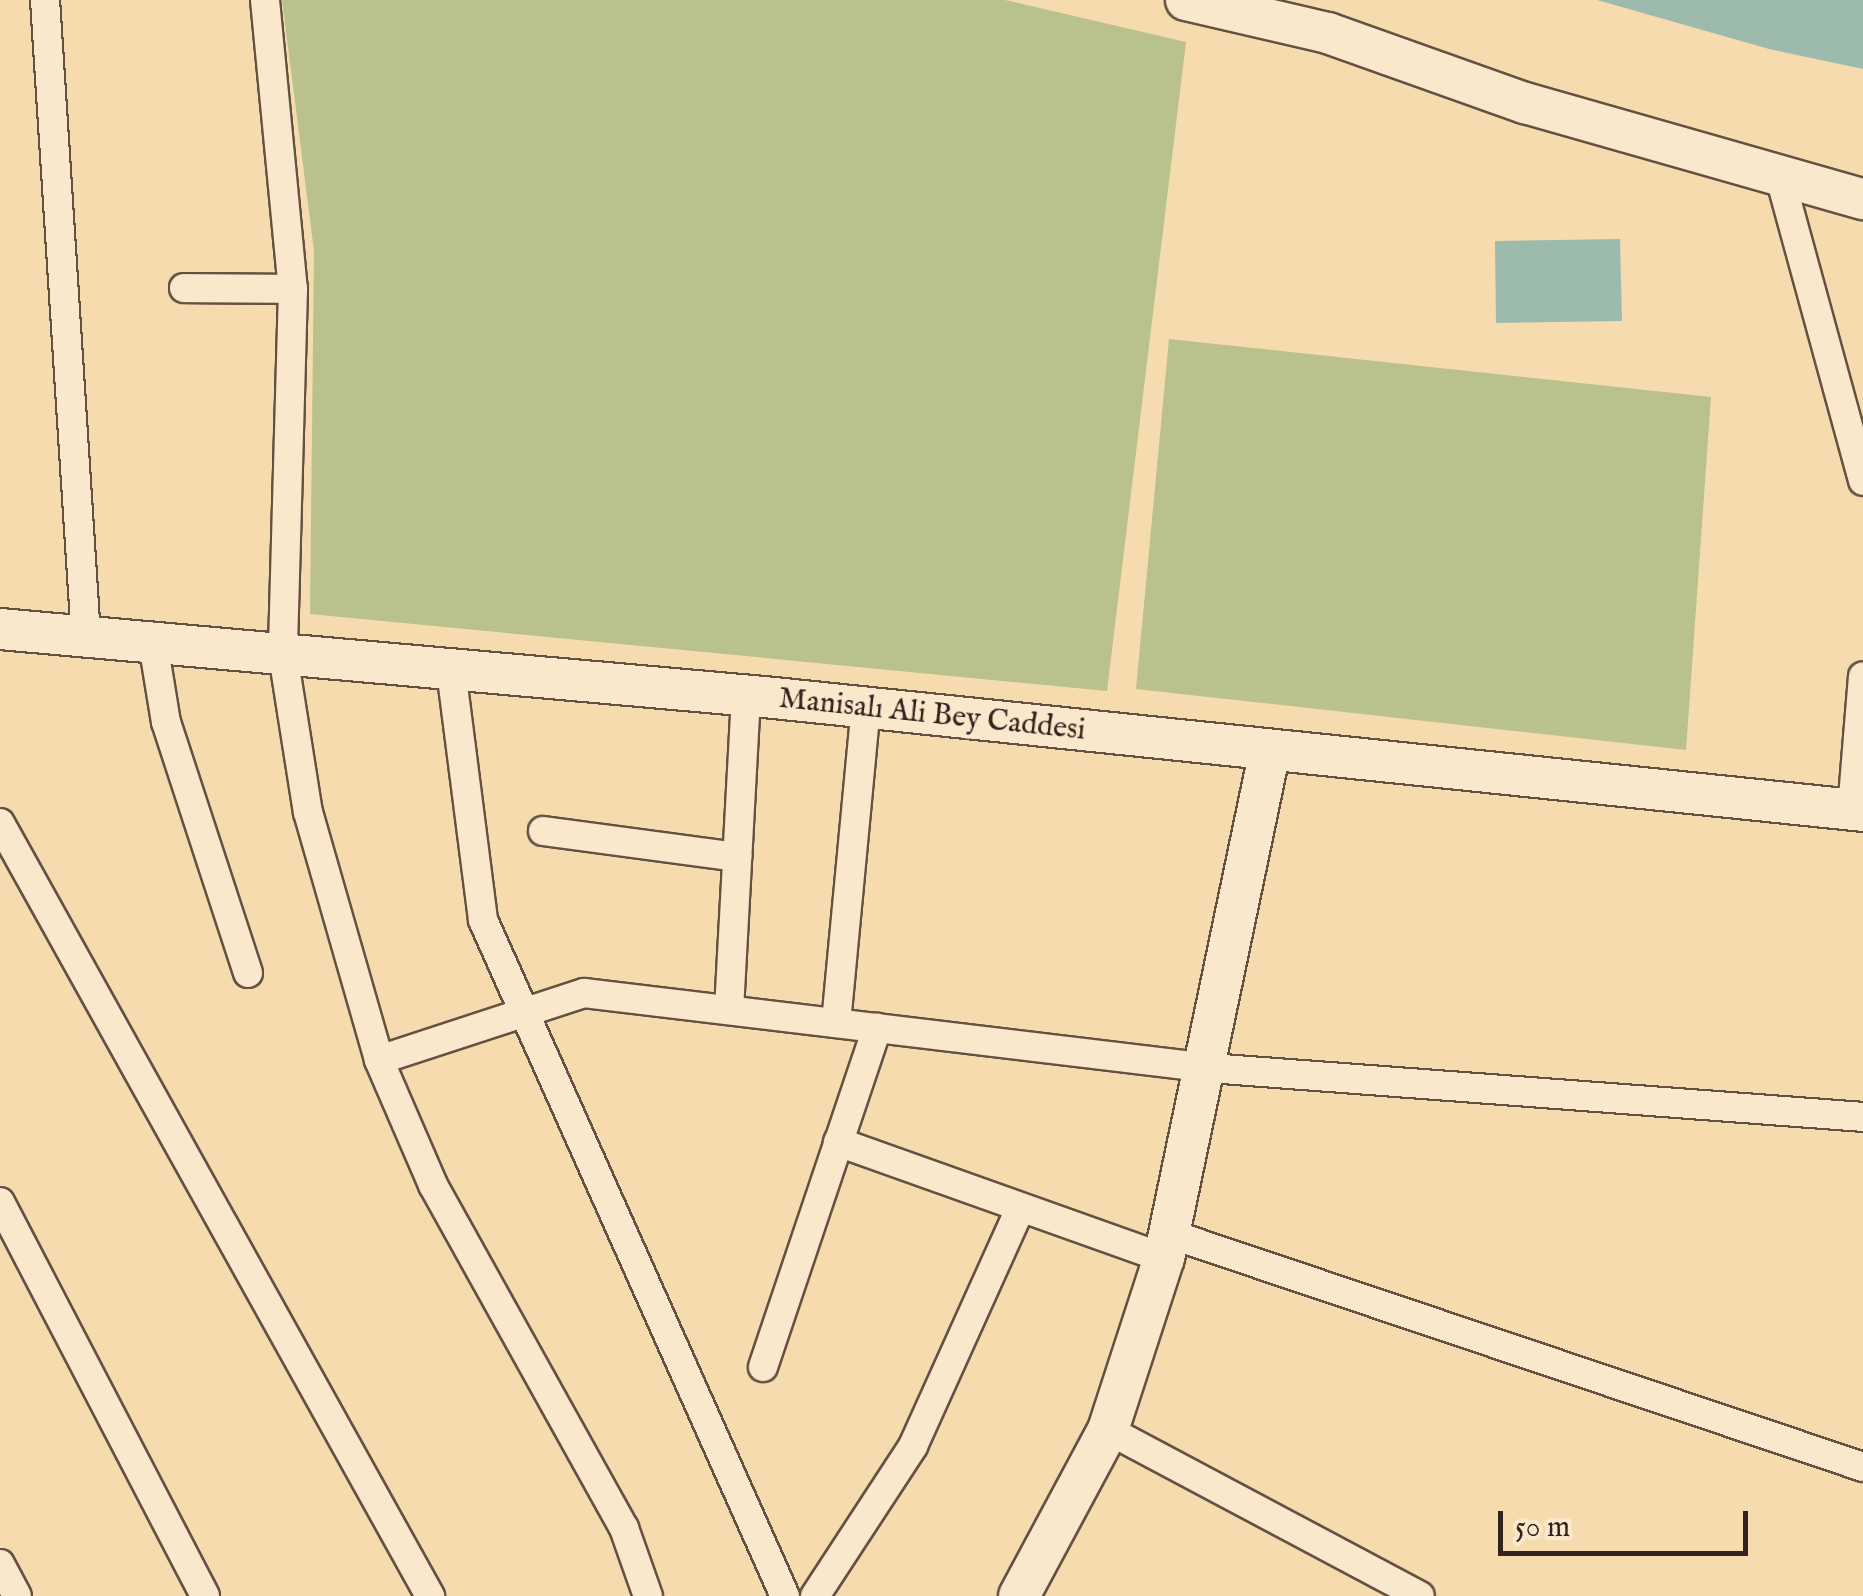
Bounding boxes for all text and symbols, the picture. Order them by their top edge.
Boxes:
street label: Manisalı Ali Bey Caddesi [777,681,1087,749]
scale bar [1503,1491,1753,1553]
text: 50 m [1515,1509,1570,1547]

